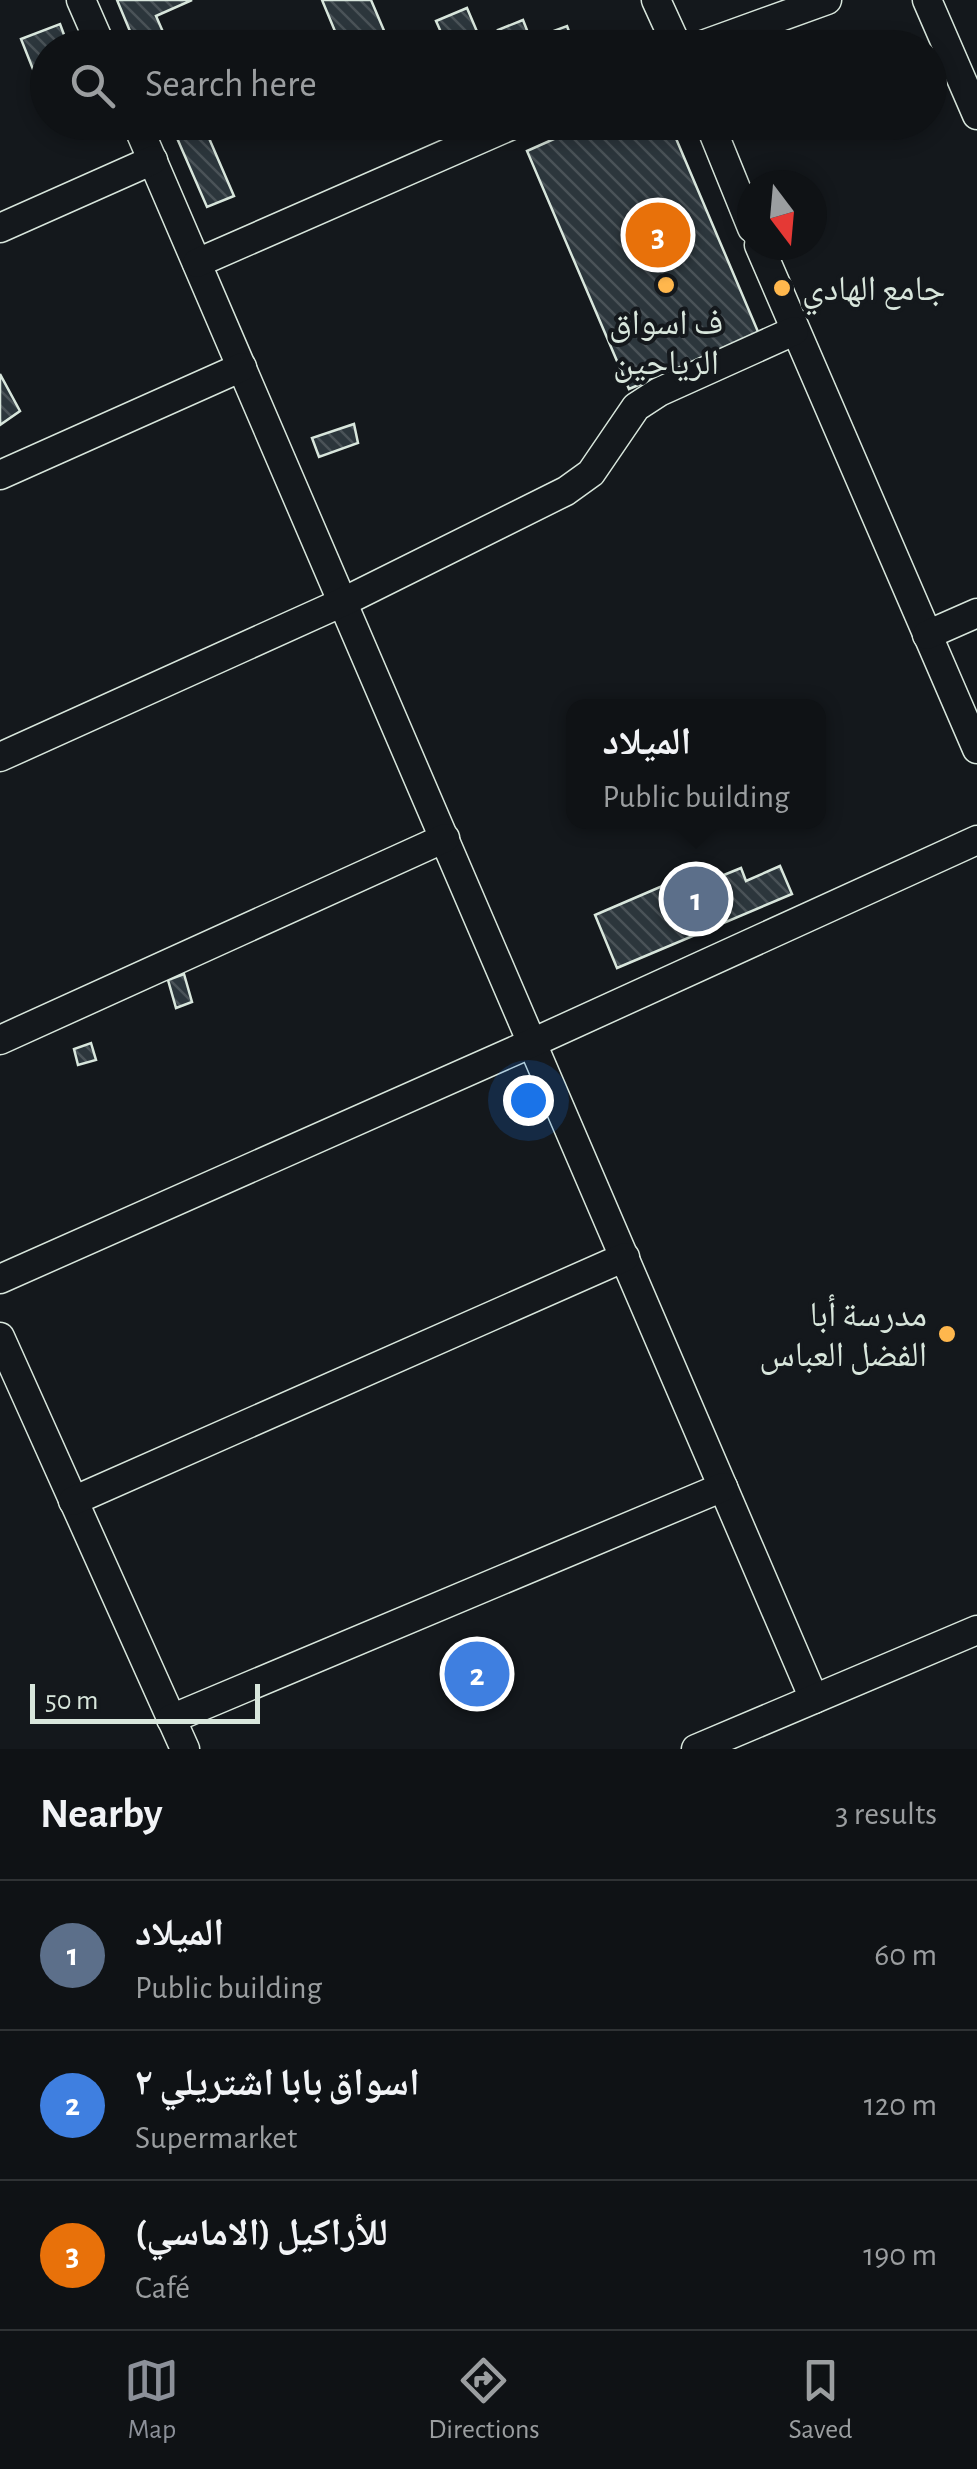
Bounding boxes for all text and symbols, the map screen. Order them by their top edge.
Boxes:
search box [30,30,947,140]
icon: search [65,58,120,113]
text: Search here [145,66,317,104]
north arrow [737,170,827,260]
pin: 3 [626,198,690,272]
place label: جامع الهادي [802,272,946,316]
marker: ف اسواق الرياحين [655,274,677,296]
marker: جامع الهادي [771,277,793,299]
place label: ف اسواق الرياحين [609,306,723,383]
popup [566,699,826,829]
text: الميلاد [602,724,691,762]
text: Public building [602,781,790,813]
pin: 1 [664,862,728,936]
your location [503,1075,554,1126]
place label: مدرسة أبا الفضل العباس [759,1294,927,1375]
marker: مدرسة أبا الفضل العباس [936,1323,958,1345]
pin: 2 [444,1636,510,1712]
scale bar [30,1679,260,1724]
text: 50 m [45,1687,99,1715]
text: Nearby [40,1793,163,1835]
text: 3 results [835,1798,937,1830]
text: الميلاد [135,1915,224,1953]
text: 1 [67,1939,78,1971]
text: 60 m [874,1939,937,1971]
text: Public building [135,1972,322,2004]
text: اسواق بابا اشتريلي ٢ [135,2065,420,2103]
text: 2 [65,2089,80,2121]
text: 120 m [864,2089,937,2121]
text: Supermarket [135,2122,297,2154]
text: (الاماسي) للأراكيل [135,2215,388,2253]
text: 3 [66,2239,79,2271]
text: 190 m [863,2239,937,2271]
text: Café [135,2272,190,2304]
tab: Map [124,2353,179,2447]
tab: Directions [428,2353,540,2447]
tab: Saved [789,2353,853,2447]

